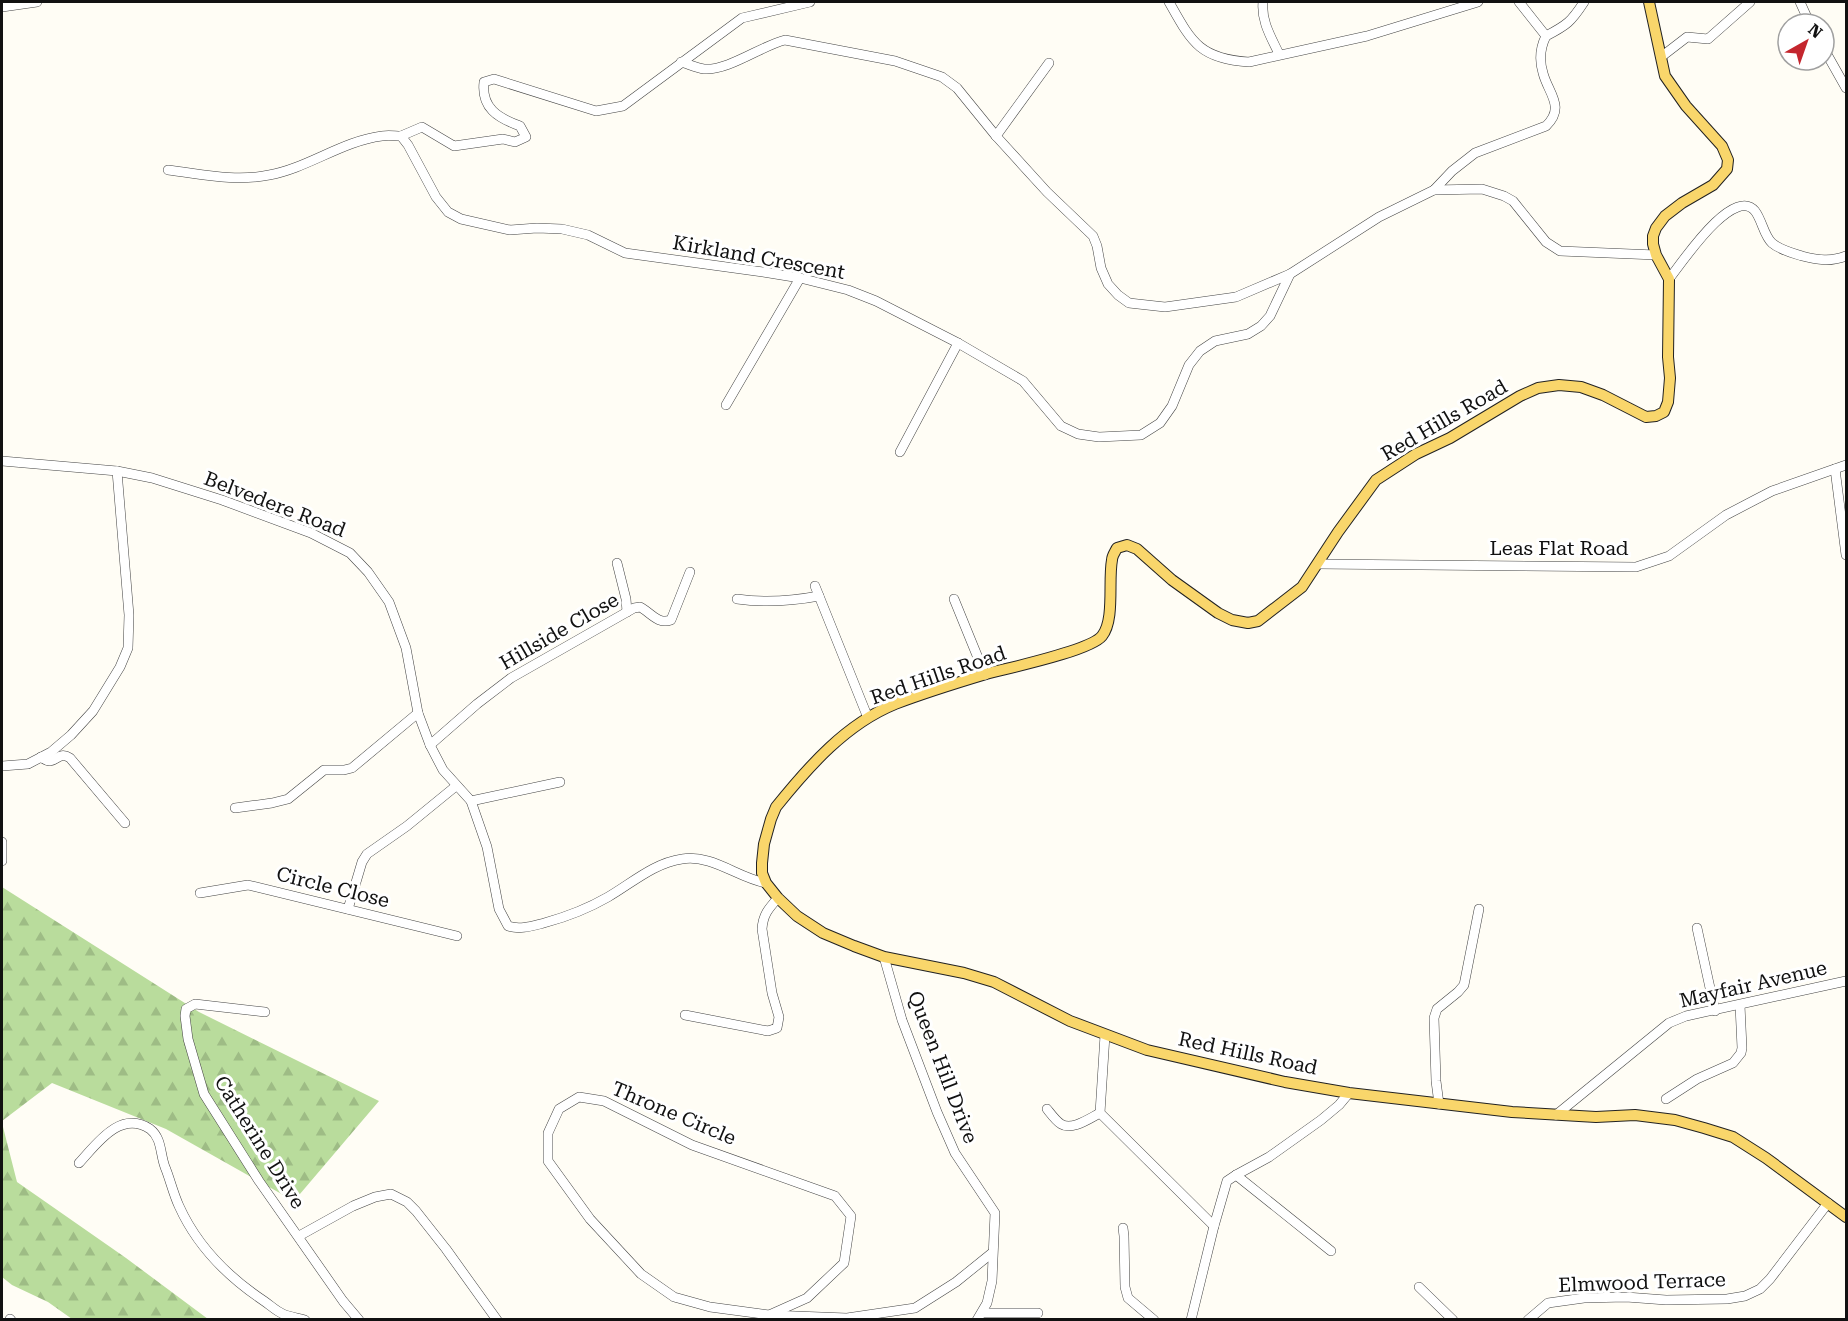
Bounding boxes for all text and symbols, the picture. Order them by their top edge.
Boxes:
north arrow [1776,12,1836,72]
text: N [1804,20,1826,42]
street label: Kirkland Crescent [671,230,848,284]
street label: Red Hills Road [1377,374,1511,466]
street label: Belvedere Road [201,466,349,542]
street label: Leas Flat Road [1489,536,1629,560]
street label: Hillside Close [495,587,623,675]
street label: Red Hills Road [867,641,1009,709]
street label: Circle Close [274,861,392,913]
street label: Mayfair Avenue [1677,955,1829,1013]
street label: Queen Hill Drive [903,988,983,1146]
street label: Red Hills Road [1176,1027,1320,1080]
street label: Catherine Drive [210,1071,310,1213]
street label: Throne Circle [608,1076,740,1150]
street label: Elmwood Terrace [1558,1267,1726,1297]

